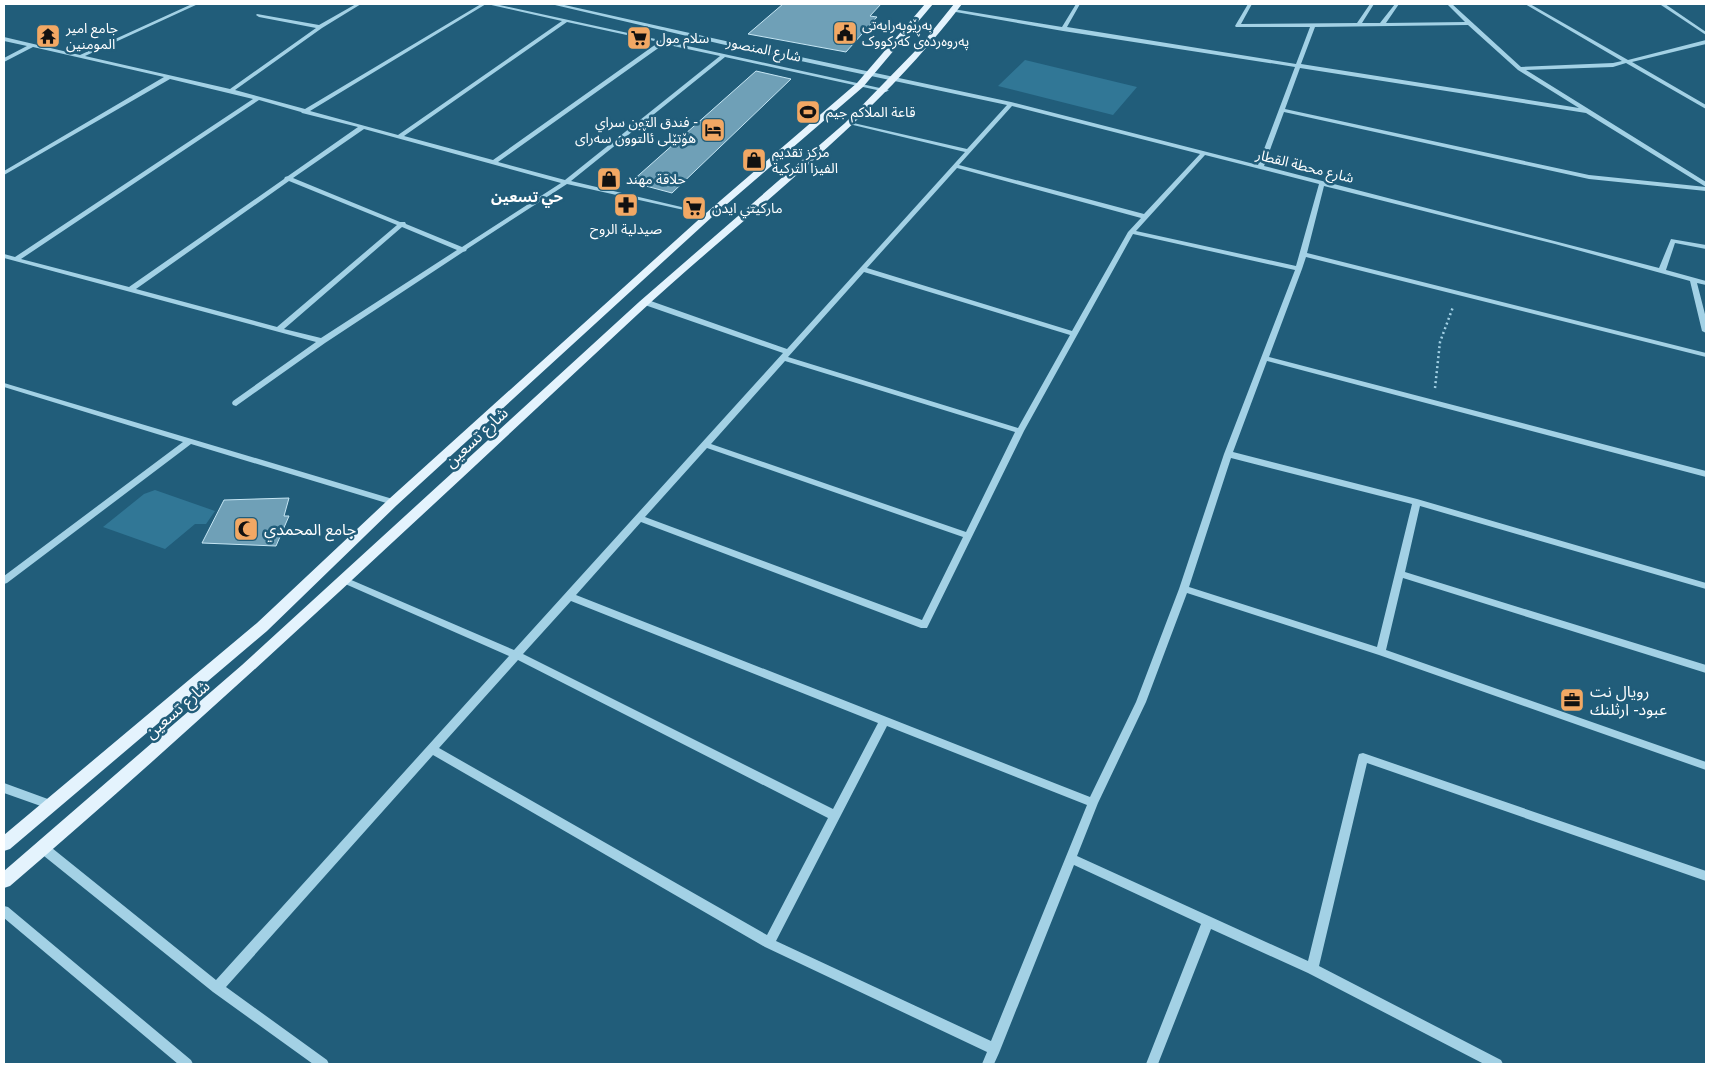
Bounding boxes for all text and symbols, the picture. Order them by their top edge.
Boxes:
place label: بەڕێوبەرایەتی پەروەردەی کەرکووک [862,17,969,51]
place label: جامع امير المومنين [65,20,118,53]
public building icon: بەڕێوبەرایەتی پەروەردەی کەرکووک [832,20,858,46]
temple icon: جامع امير المومنين [35,23,61,49]
supermarket icon: سلام مول [626,25,652,51]
place label: سلام مول [656,30,709,49]
street label: شارع المنصور [724,33,803,68]
sports icon: قاعة الملاكم جيم [795,99,821,125]
place label: قاعة الملاكم جيم [826,104,915,123]
place label: فندق التون سراي - هۆتێلی ئاڵتوون سەرای [575,114,698,147]
hotel icon: فندق التون سراي - هۆتێلی ئاڵتوون سەرای [700,117,726,143]
place label: مركز تقديم الفيزا التركية [772,144,838,177]
street label: شارع محطة القطار [1253,146,1356,189]
shop icon: مركز تقديم الفيزا التركية [741,147,767,173]
shop icon: حلاقة مهند [596,166,622,192]
place label: حلاقة مهند [626,171,686,188]
district label: حي تسعين [491,188,564,208]
pharmacy icon: صيدلية الروح [613,192,639,218]
supermarket icon: ماركيتي ايدن [681,195,707,221]
place label: ماركيتي ايدن [712,200,782,219]
place label: صيدلية الروح [590,221,662,240]
street label: شارع تسعين [441,403,514,474]
mosque icon: جامع المحمدي [233,516,259,542]
place label: جامع المحمدي [264,520,356,542]
street label: شارع تسعين [141,676,216,745]
place label: رويال نت عبود - ارثلنك [1590,682,1667,719]
office icon: رويال نت عبود - ارثلنك [1559,687,1585,713]

